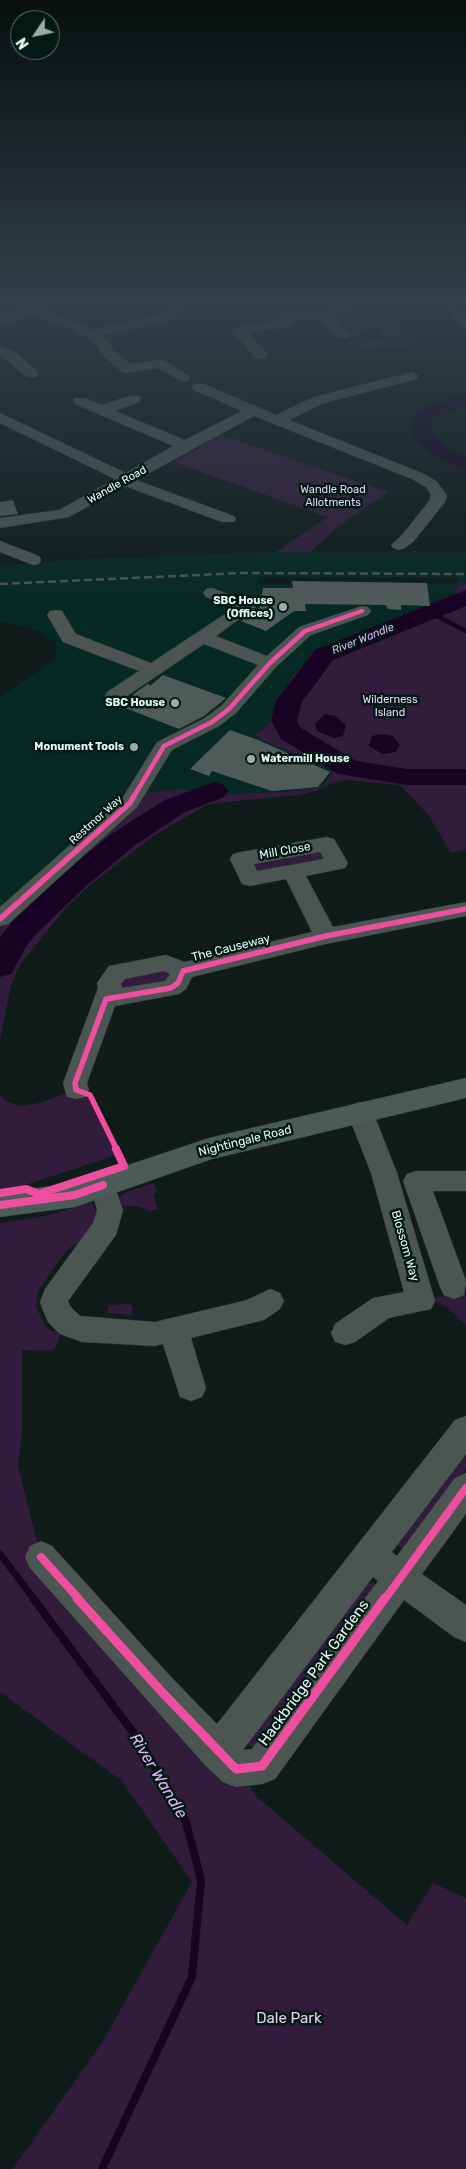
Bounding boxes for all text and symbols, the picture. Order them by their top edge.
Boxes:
north arrow [10,10,60,60]
text: N [13,34,33,52]
street label: Wandle Road [85,463,149,507]
park label: Wandle Road Allotments [300,483,366,509]
place label: SBC House (Offices) [213,594,273,620]
marker: SBC House (Offices) [277,601,289,613]
water label: River Wandle [330,621,396,657]
park label: Wilderness Island [362,693,418,719]
place label: SBC House [105,696,165,710]
marker: SBC House [169,697,181,709]
place label: Monument Tools [34,740,124,754]
marker: Monument Tools [128,741,140,753]
place label: Watermill House [261,752,349,766]
marker: Watermill House [245,753,257,765]
street label: Restmor Way [67,793,125,847]
street label: Mill Close [258,839,312,863]
street label: The Causeway [190,931,272,965]
street label: Nightingale Road [197,1122,293,1160]
street label: Blossom Way [388,1209,422,1283]
street label: Hackbridge Park Gardens [255,1596,373,1750]
water label: River Wandle [125,1730,191,1822]
park label: Dale Park [256,2010,322,2028]

